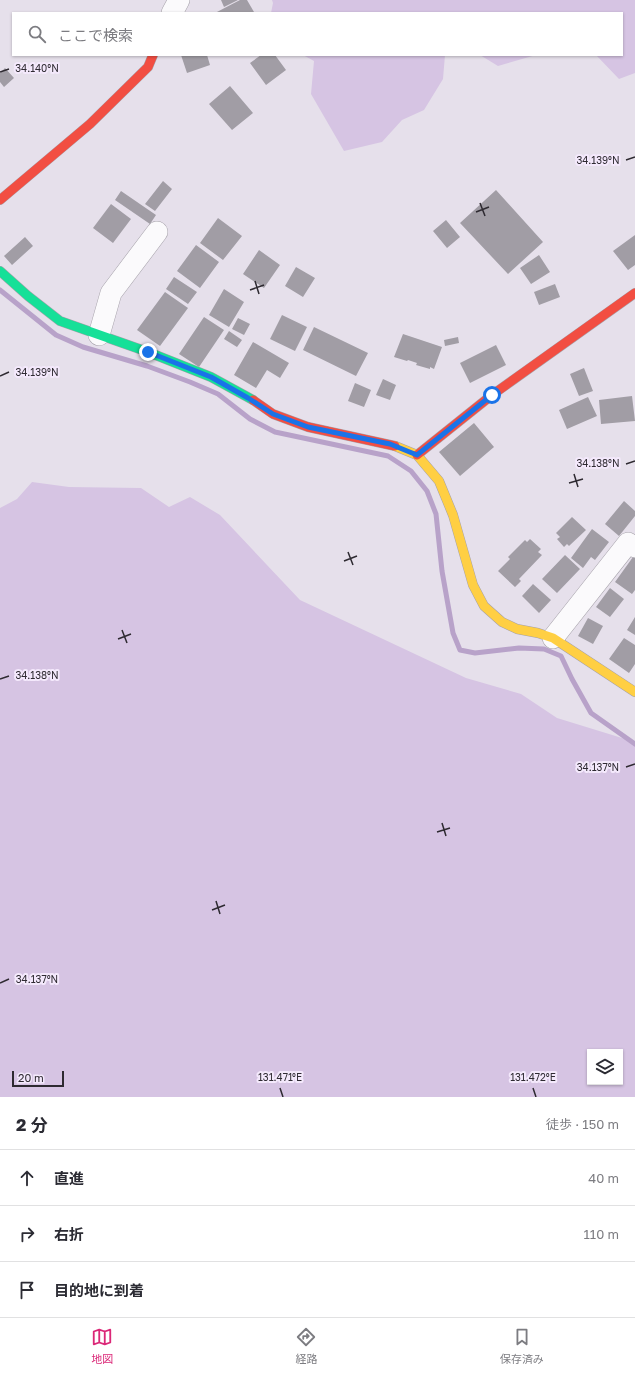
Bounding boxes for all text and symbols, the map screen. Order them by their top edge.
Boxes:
search box [12,12,623,56]
icon: search [26,23,48,45]
text: ここで検索 [58,26,133,44]
text: 34.140°N [15,62,59,74]
text: 34.139°N [576,154,620,166]
route end [139,343,157,361]
text: 34.139°N [15,366,59,378]
route start [483,386,501,404]
text: 34.138°N [576,457,620,469]
text: 34.138°N [15,669,59,681]
text: 34.137°N [577,761,619,773]
text: 34.137°N [16,973,58,985]
map controls [587,1049,623,1085]
button: layers [587,1049,623,1085]
scale bar [12,1069,64,1088]
text: 20 m [18,1071,44,1084]
text: 131.471°E [258,1071,302,1083]
text: 131.472°E [510,1071,556,1083]
text: 2 分 [16,1114,48,1135]
text: 徒歩 · 150 m [546,1116,619,1132]
icon: ahead [16,1167,38,1189]
text: 直進 [54,1169,84,1187]
text: 40 m [588,1170,619,1186]
icon: right [16,1223,38,1245]
text: 右折 [54,1225,84,1243]
text: 110 m [584,1226,619,1242]
icon: arrive [16,1279,38,1301]
text: 目的地に到着 [54,1281,144,1299]
tab: 地図 [91,1326,113,1366]
tab: 経路 [295,1326,317,1366]
tab: 保存済み [500,1326,544,1366]

